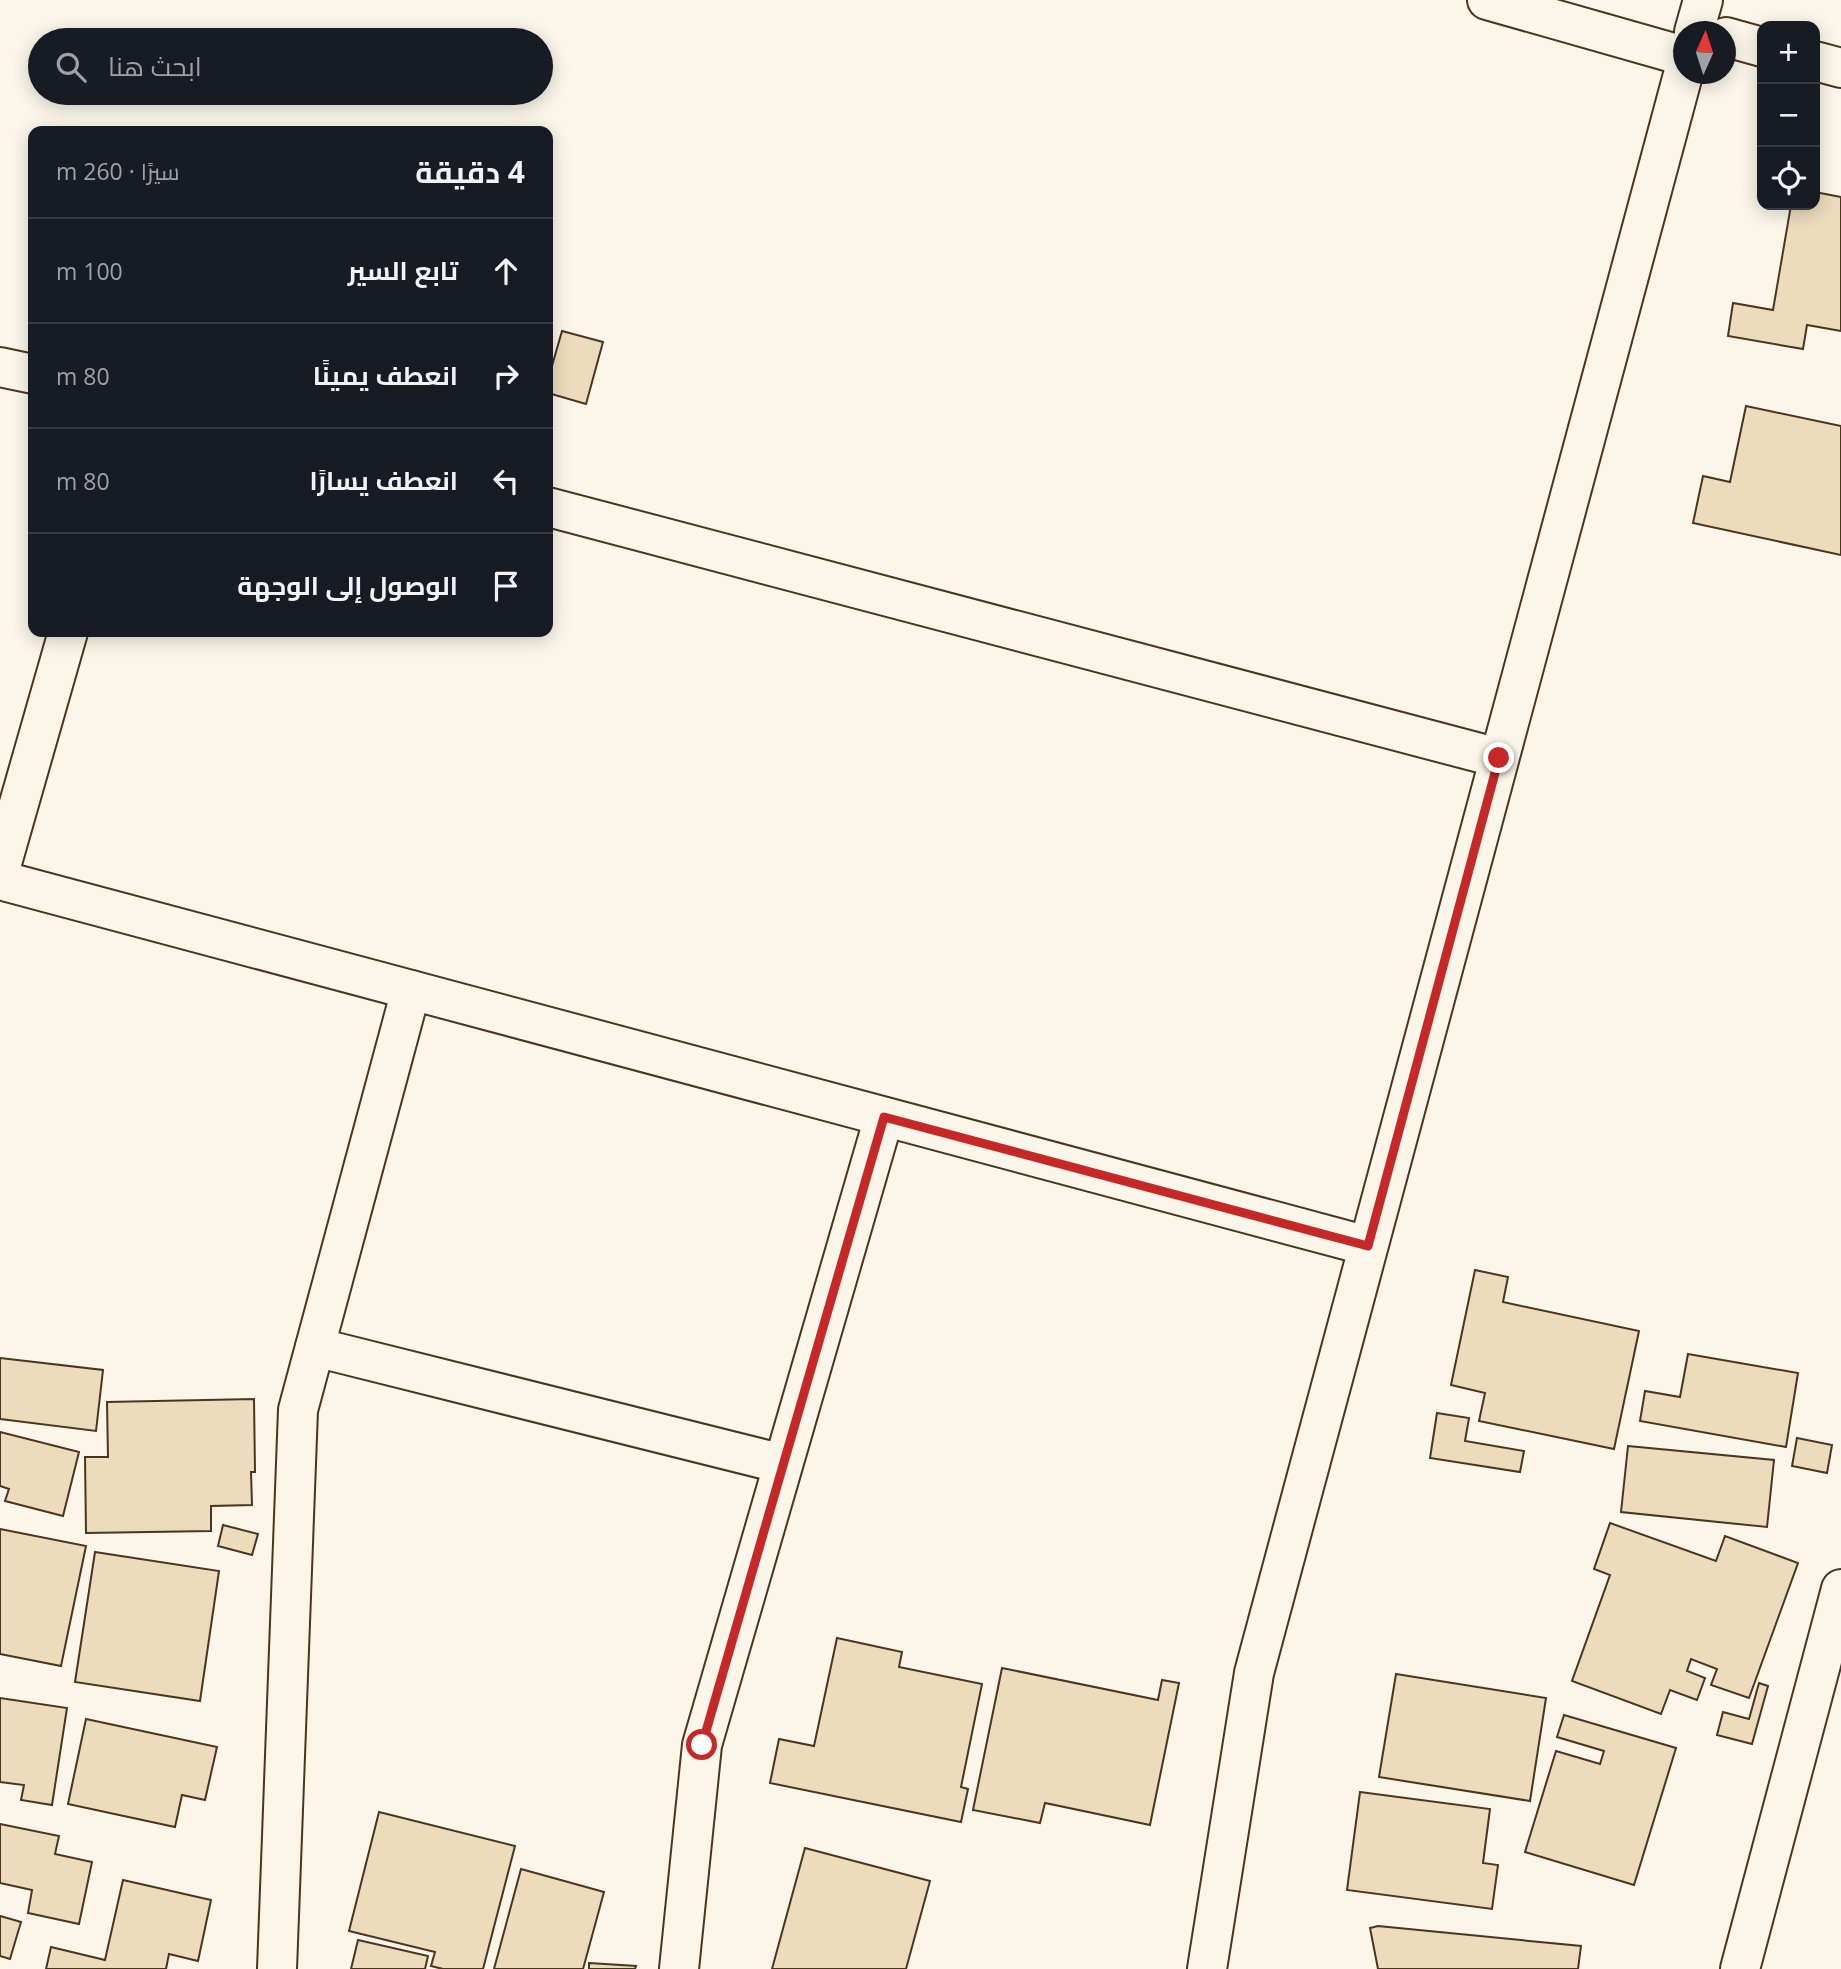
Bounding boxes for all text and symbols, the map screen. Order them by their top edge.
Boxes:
north arrow [1673,21,1736,84]
map controls [1757,21,1820,210]
button: + [1757,21,1820,84]
search box [28,28,553,105]
icon: search [52,48,90,86]
text: ابحث هنا [108,48,202,84]
button: − [1757,84,1820,147]
button: locate [1757,147,1820,210]
text: 4 دقيقة [415,151,525,192]
text: سيرًا · 260 m [56,155,180,187]
text: تابع السير [348,252,458,288]
icon: ahead [487,252,525,290]
text: 100 m [56,255,123,287]
text: انعطف يمينًا [313,357,458,393]
icon: right [487,357,525,395]
text: 80 m [56,360,110,392]
text: انعطف يسارًا [309,462,458,498]
icon: left [487,462,525,500]
text: 80 m [56,465,110,497]
text: الوصول إلى الوجهة [237,567,458,603]
icon: arrive [487,567,525,605]
route end [1483,742,1514,773]
route start [686,1729,717,1760]

